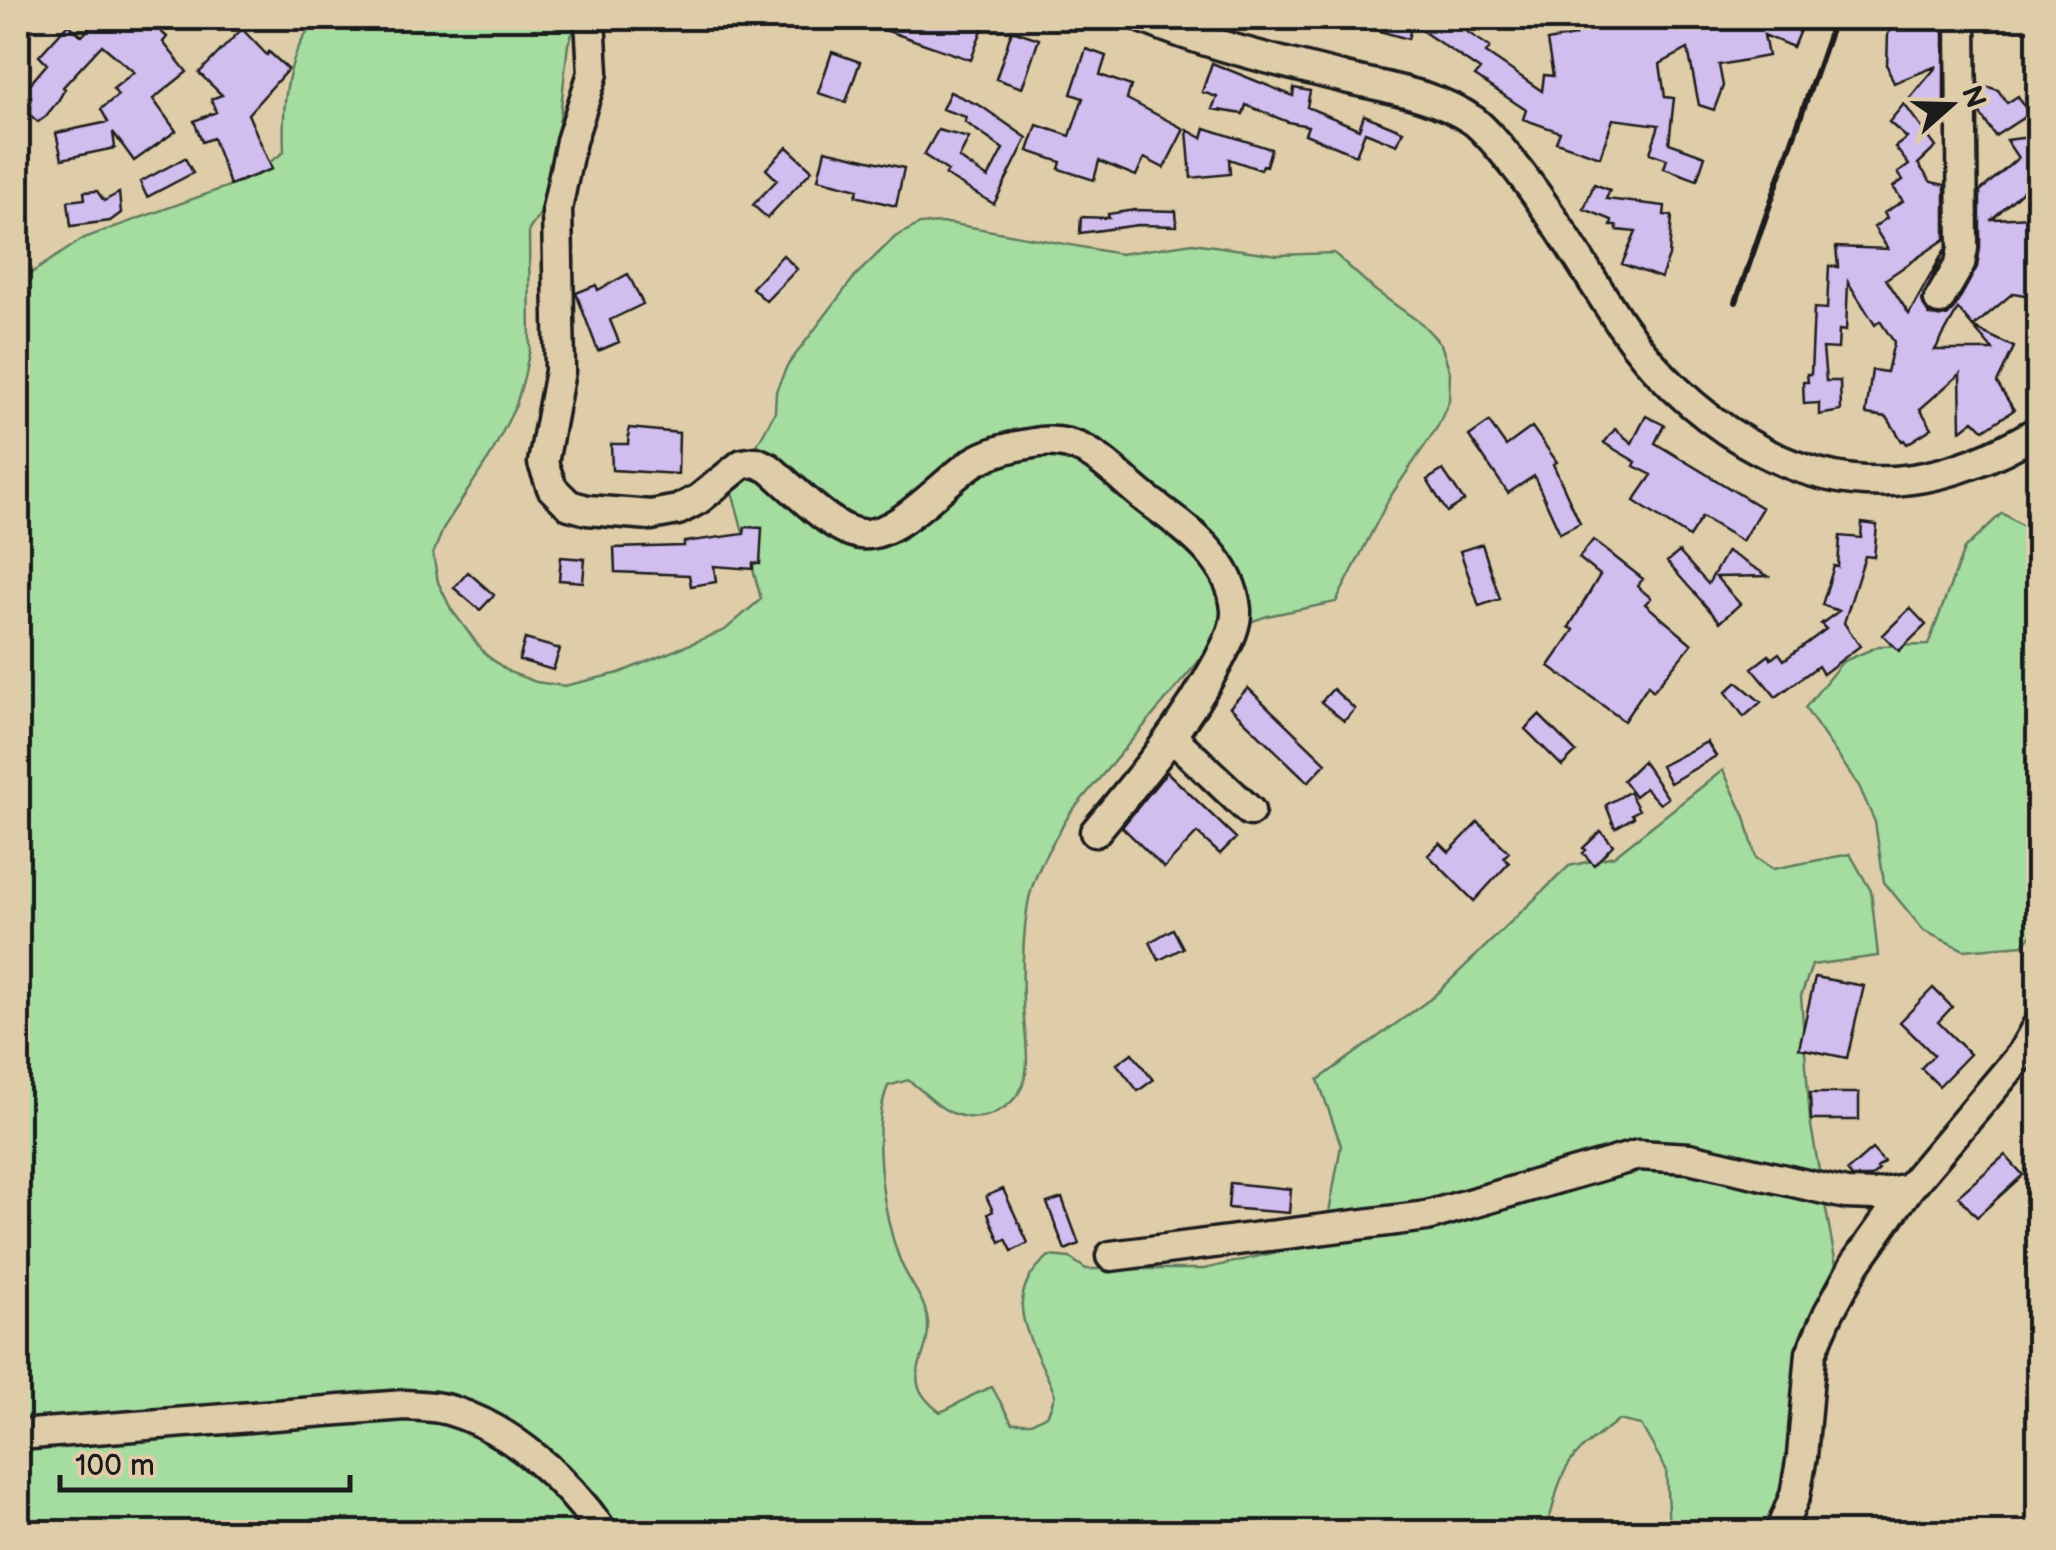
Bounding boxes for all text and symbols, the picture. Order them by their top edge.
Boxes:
north arrow [1901,55,2001,155]
text: N [1954,81,1992,112]
scale bar [60,1430,350,1492]
text: 100 m [75,1448,155,1484]

